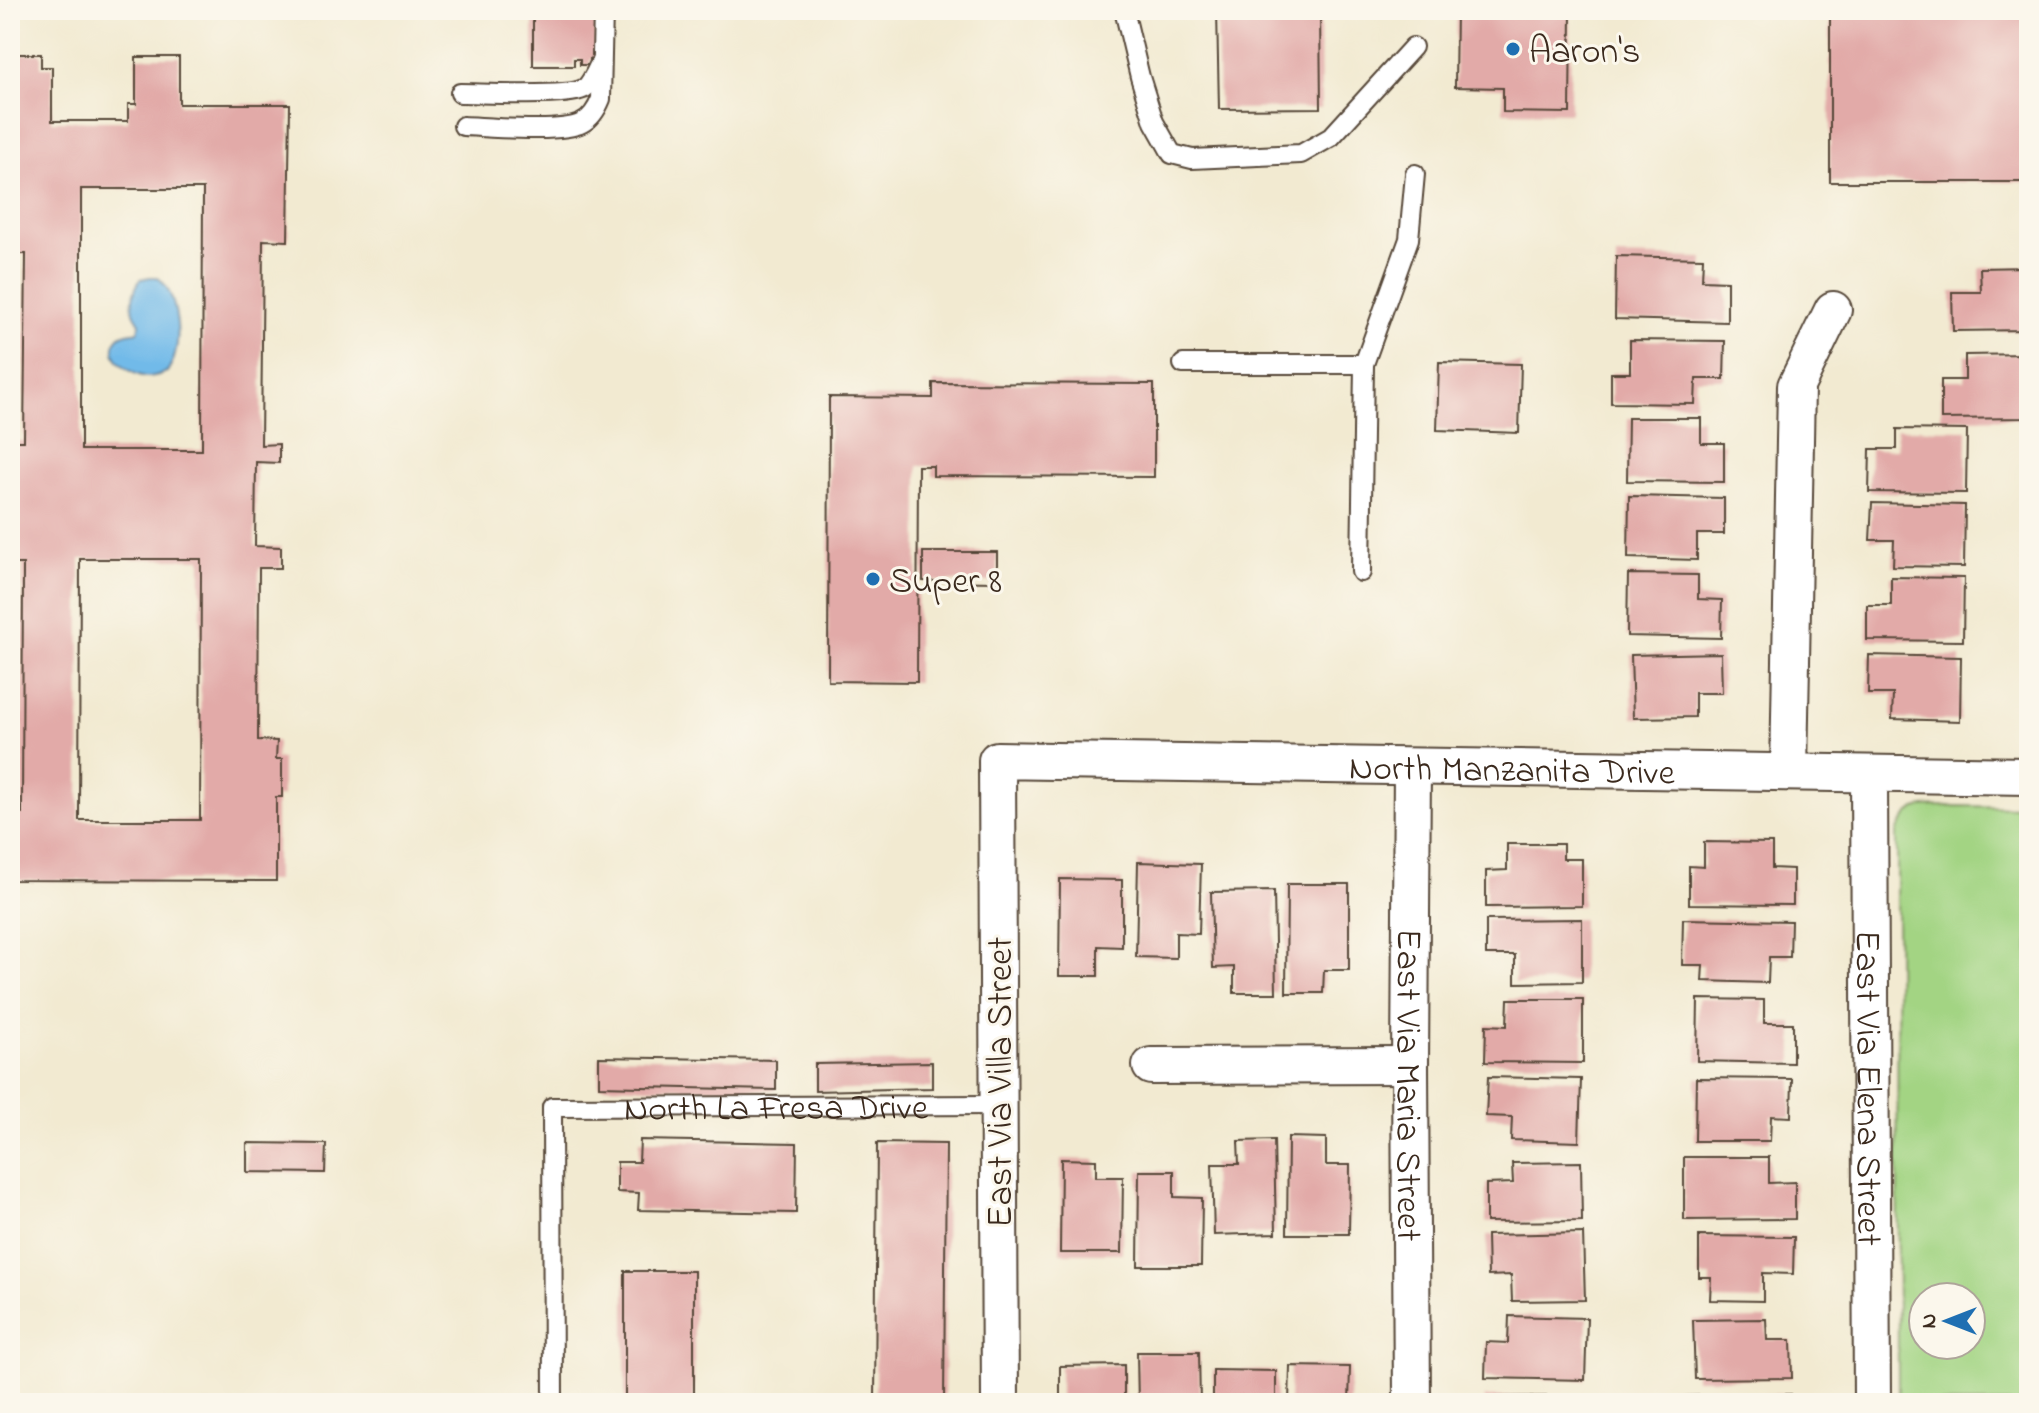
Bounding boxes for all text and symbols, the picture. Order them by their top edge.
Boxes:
place label: Aaron's [1529,27,1640,80]
marker: Aaron's [1504,40,1522,58]
place label: Super 8 [889,557,1002,610]
marker: Super 8 [864,570,882,588]
street label: North Manzanita Drive [1348,743,1676,802]
street label: East Via Maria Street [1379,928,1433,1241]
street label: East Via Elena Street [1839,930,1893,1246]
street label: East Via Villa Street [976,937,1029,1227]
street label: North La Fresa Drive [624,1083,929,1138]
north arrow [1907,1281,1987,1361]
text: N [1914,1314,1946,1328]

